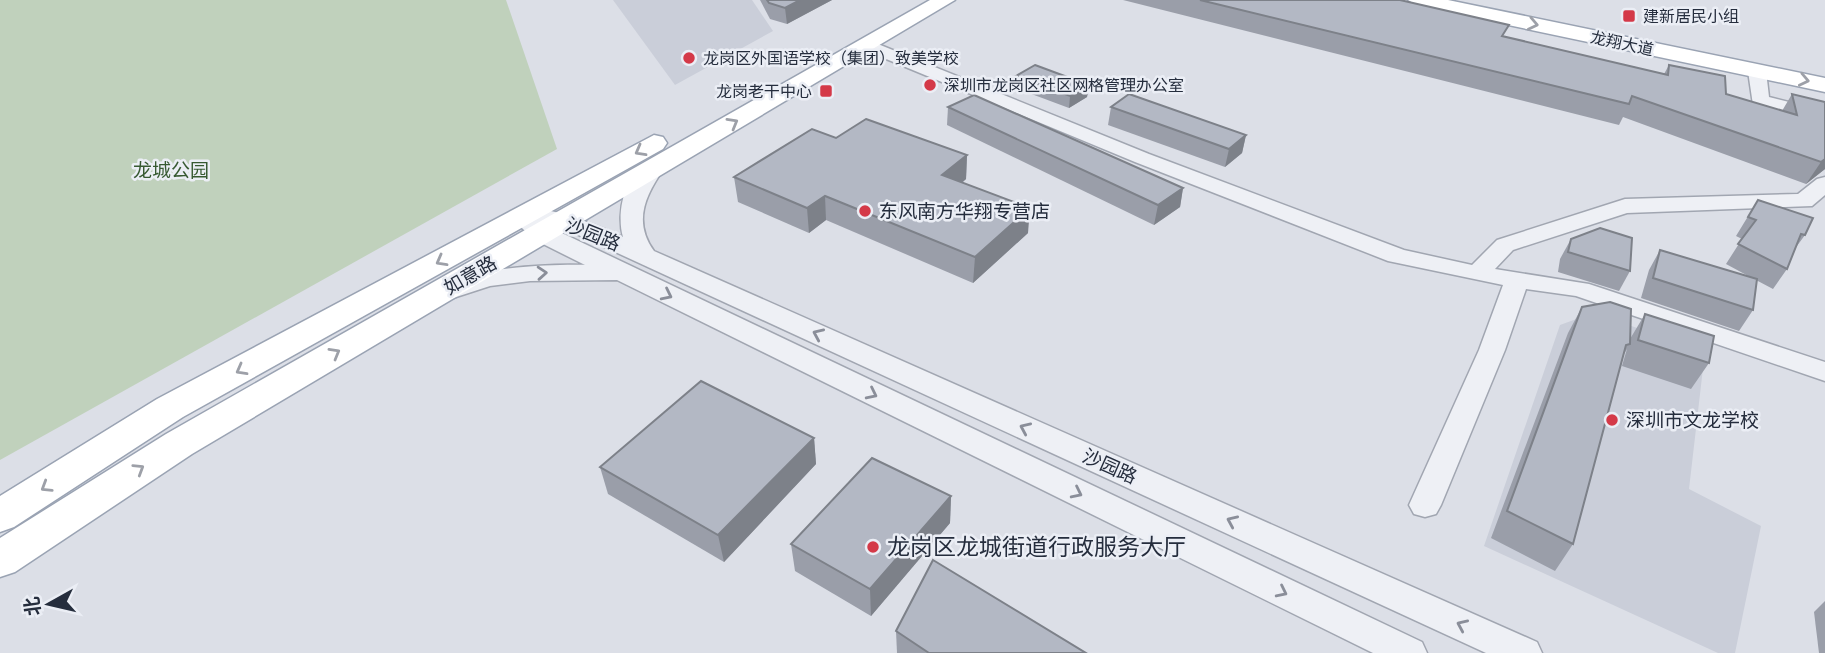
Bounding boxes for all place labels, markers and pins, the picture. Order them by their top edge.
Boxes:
place label: 建新居民小组 [1643,6,1739,26]
marker: 建新居民小组 [1621,8,1637,24]
place label: 龙岗区外国语学校（集团）致美学校 [703,48,959,68]
marker: 龙岗区外国语学校（集团）致美学校 [681,50,697,66]
place label: 深圳市龙岗区社区网格管理办公室 [944,75,1184,95]
marker: 深圳市龙岗区社区网格管理办公室 [922,77,938,93]
place label: 龙岗老干中心 [716,81,812,101]
marker: 龙岗老干中心 [818,83,834,99]
place label: 东风南方华翔专营店 [879,199,1050,223]
marker: 东风南方华翔专营店 [857,203,873,219]
place label: 深圳市文龙学校 [1626,408,1759,432]
marker: 深圳市文龙学校 [1604,412,1620,428]
place label: 龙岗区龙城街道行政服务大厅 [887,532,1186,561]
marker: 龙岗区龙城街道行政服务大厅 [865,539,881,555]

